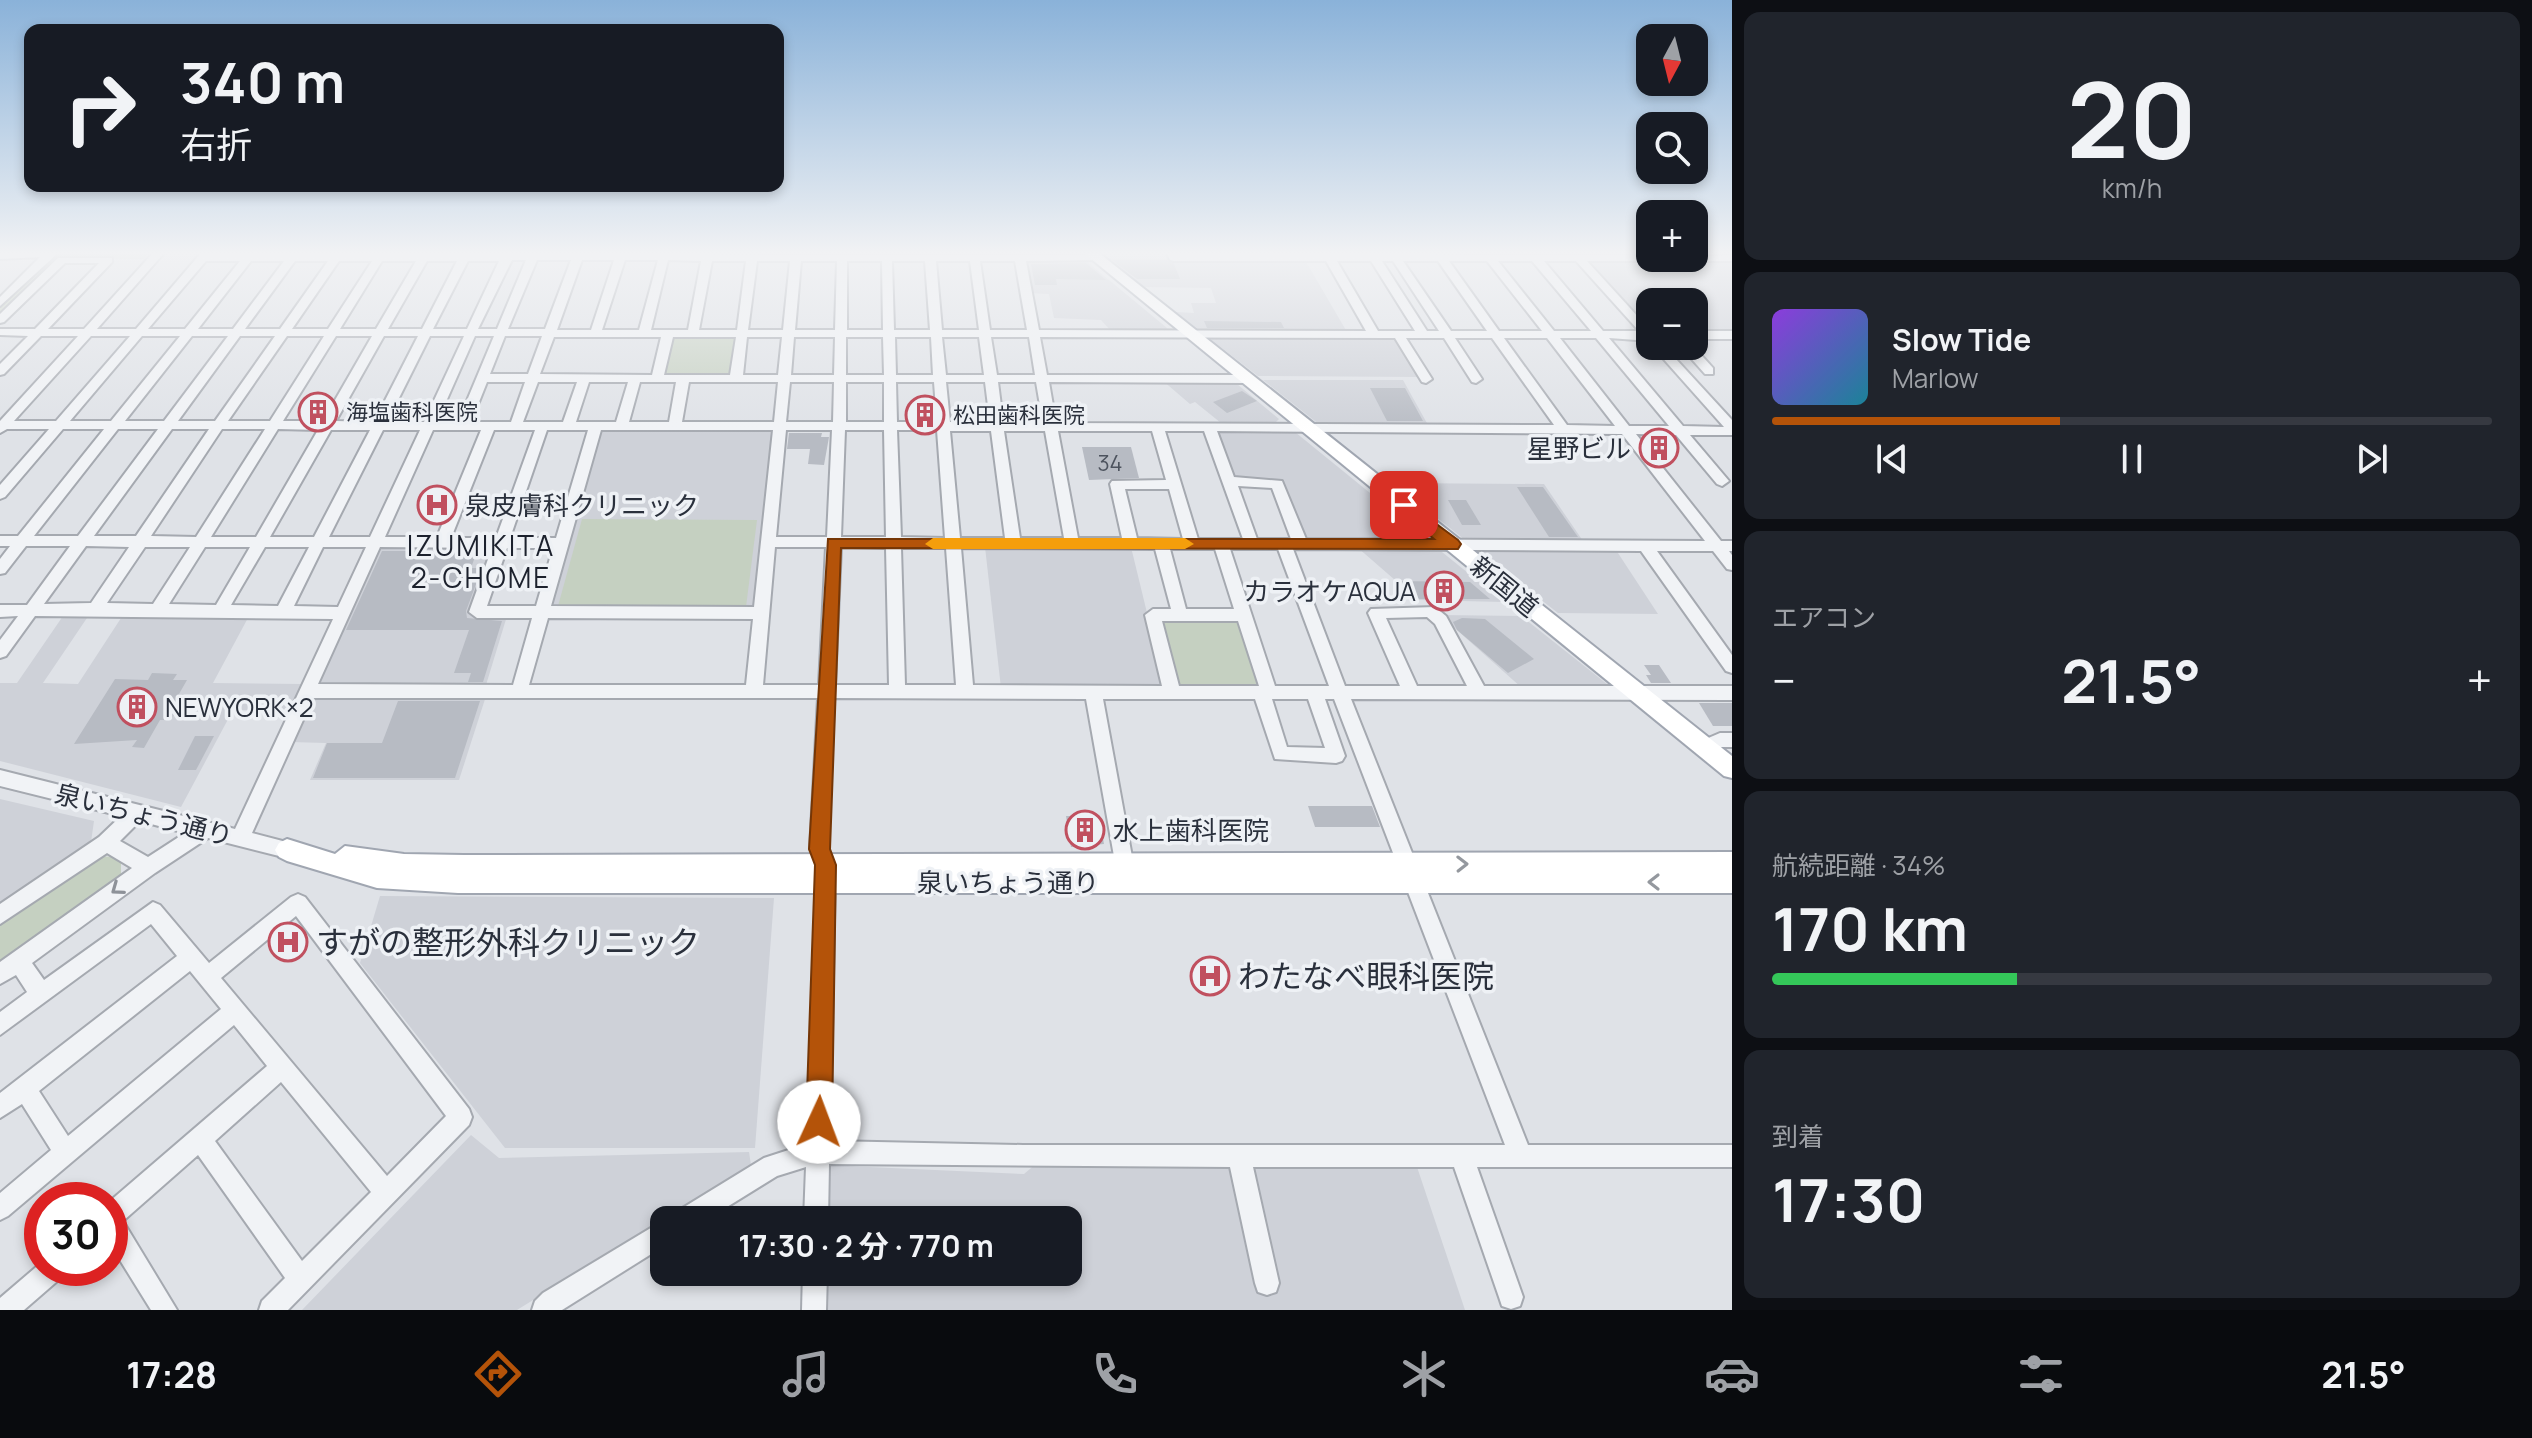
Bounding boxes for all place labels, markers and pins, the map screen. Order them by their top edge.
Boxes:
building icon: 海塩歯科医院 [297,391,339,433]
building icon: 松田歯科医院 [904,394,946,436]
place label: 海塩歯科医院 [346,397,478,427]
place label: 松田歯科医院 [953,400,1085,430]
building icon: 星野ビル [1638,427,1680,469]
place label: 星野ビル [1527,430,1631,466]
pin [1370,471,1438,539]
hospital icon: 泉皮膚科クリニック [416,484,458,526]
place label: 泉皮膚科クリニック [465,487,699,523]
building icon: カラオケAQUA [1423,570,1465,612]
place label: カラオケAQUA [1243,573,1416,609]
building icon: NEWYORK×2 [116,686,158,728]
place label: NEWYORK×2 [165,689,314,725]
building icon: 水上歯科医院 [1064,809,1106,851]
place label: 水上歯科医院 [1113,812,1269,848]
place label: すがの整形外科クリニック [316,920,700,964]
hospital icon: すがの整形外科クリニック [267,921,309,963]
place label: わたなべ眼科医院 [1238,954,1494,998]
hospital icon: わたなべ眼科医院 [1189,955,1231,997]

